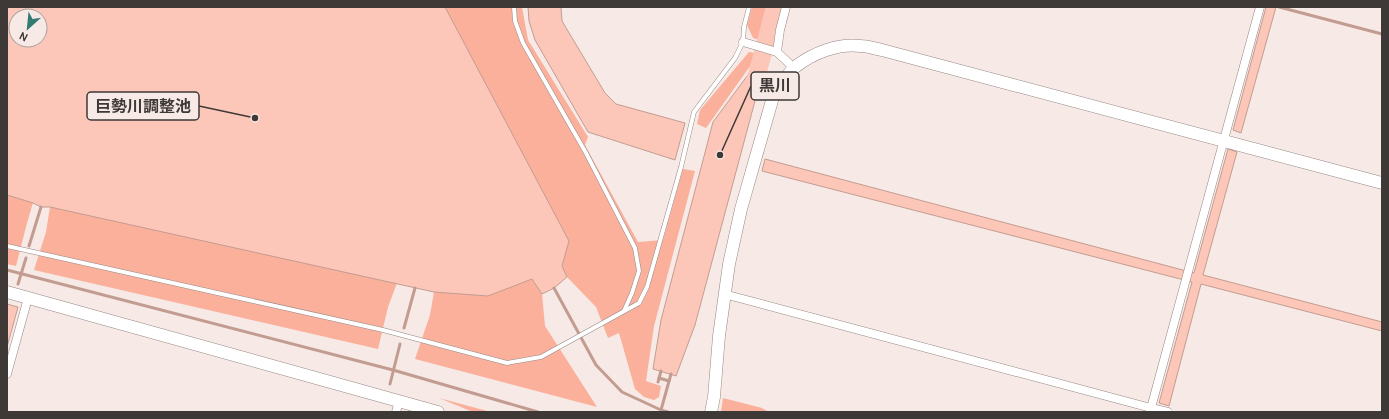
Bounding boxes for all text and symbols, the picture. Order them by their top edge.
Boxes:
north arrow [8,8,48,48]
text: N [17,29,30,45]
callout: 黒川 [751,72,799,100]
text: 黒川 [759,76,791,95]
callout: 巨勢川調整池 [87,92,199,120]
text: 巨勢川調整池 [95,97,191,116]

